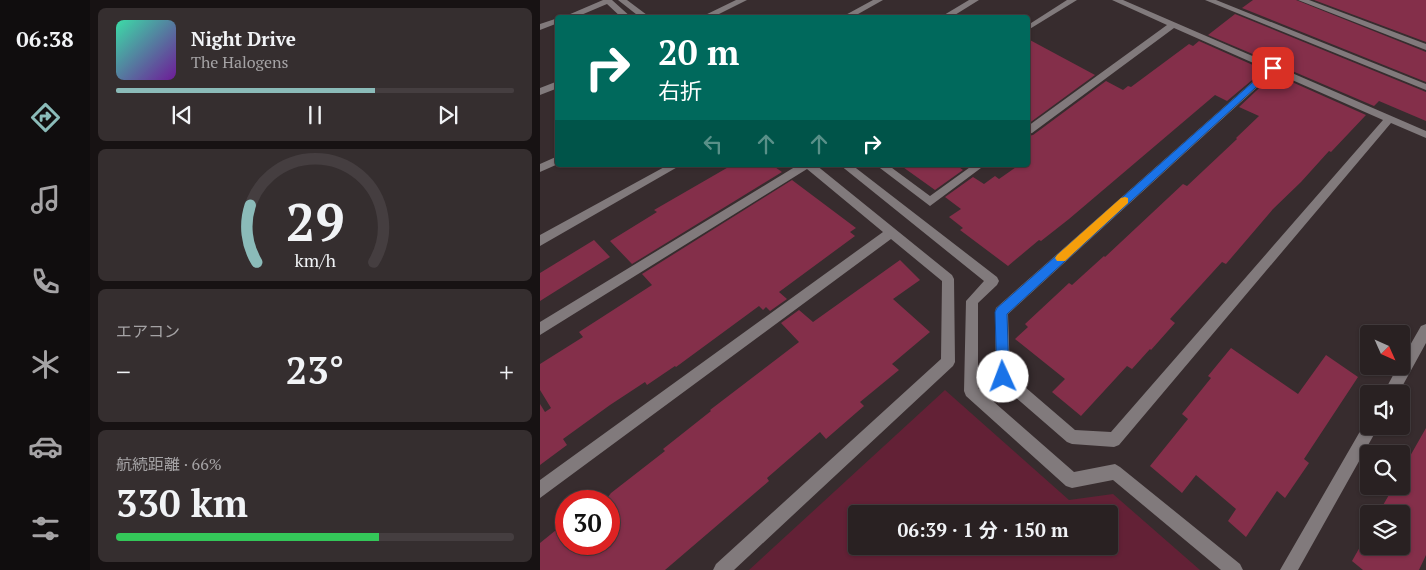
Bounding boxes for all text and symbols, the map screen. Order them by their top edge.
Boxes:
text: 06:38 [16,24,74,53]
text: Night Drive [191,26,296,51]
text: 20 m [658,29,739,75]
icon: right [575,35,640,100]
pin [1252,47,1294,89]
text: The Halogens [191,51,289,73]
icon: arrive [1259,54,1287,82]
text: 右折 [658,76,702,105]
icon: directions [28,100,63,135]
icon: previous [168,101,196,129]
icon: pause [301,101,329,129]
icon: next [434,101,462,129]
icon: left [699,130,727,158]
icon: ahead [752,130,780,158]
icon: ahead [805,130,833,158]
icon: right [858,130,886,158]
icon: music [28,182,63,217]
text: 29 [286,187,344,256]
text: km/h [294,248,336,272]
icon: phone [28,264,63,299]
text: エアコン [116,320,180,342]
north arrow [1360,325,1410,375]
map controls [1360,325,1410,555]
text: 23° [286,345,344,395]
icon: climate [28,347,63,382]
position arrow [976,350,1028,402]
text: − [116,353,131,390]
text: + [499,353,514,390]
button: sound [1360,385,1410,435]
icon: car [28,429,63,464]
button: search [1360,445,1410,495]
text: 航続距離 · 66% [116,453,222,475]
text: 330 km [116,478,248,528]
speed limit sign: 30 [555,490,620,555]
button: layers [1360,505,1410,555]
icon: filters [28,511,63,546]
text: 06:39 · 1 分 · 150 m [898,517,1068,542]

